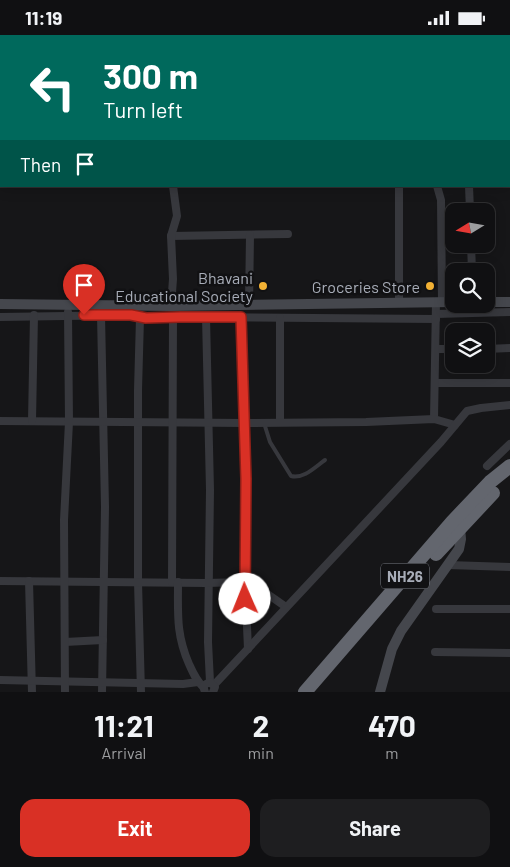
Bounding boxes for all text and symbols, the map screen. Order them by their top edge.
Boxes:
text: 11:19 [25,6,62,29]
text: 300 m [103,54,198,96]
icon: left [20,55,85,120]
text: Turn left [103,96,183,122]
icon: arrive [71,150,99,178]
text: Then [20,153,61,176]
north arrow [445,203,495,253]
map controls [445,203,495,373]
button: search [445,263,495,313]
pin [63,264,105,315]
place label: Bhavani Educational Society [115,268,254,305]
icon: arrive [70,271,98,299]
place label: Groceries Store [312,277,420,296]
marker: Bhavani Educational Society [257,280,269,292]
marker: Groceries Store [424,280,436,292]
button: layers [445,323,495,373]
road number: NH26 [381,563,429,589]
position arrow [218,572,270,624]
text: 11:21 [94,707,154,743]
text: 2 [252,707,269,743]
text: 470 [368,707,416,743]
text: Arrival [102,743,146,762]
text: min [248,743,274,762]
text: m [385,743,399,762]
button: Exit [20,799,250,857]
button: Share [260,799,490,857]

